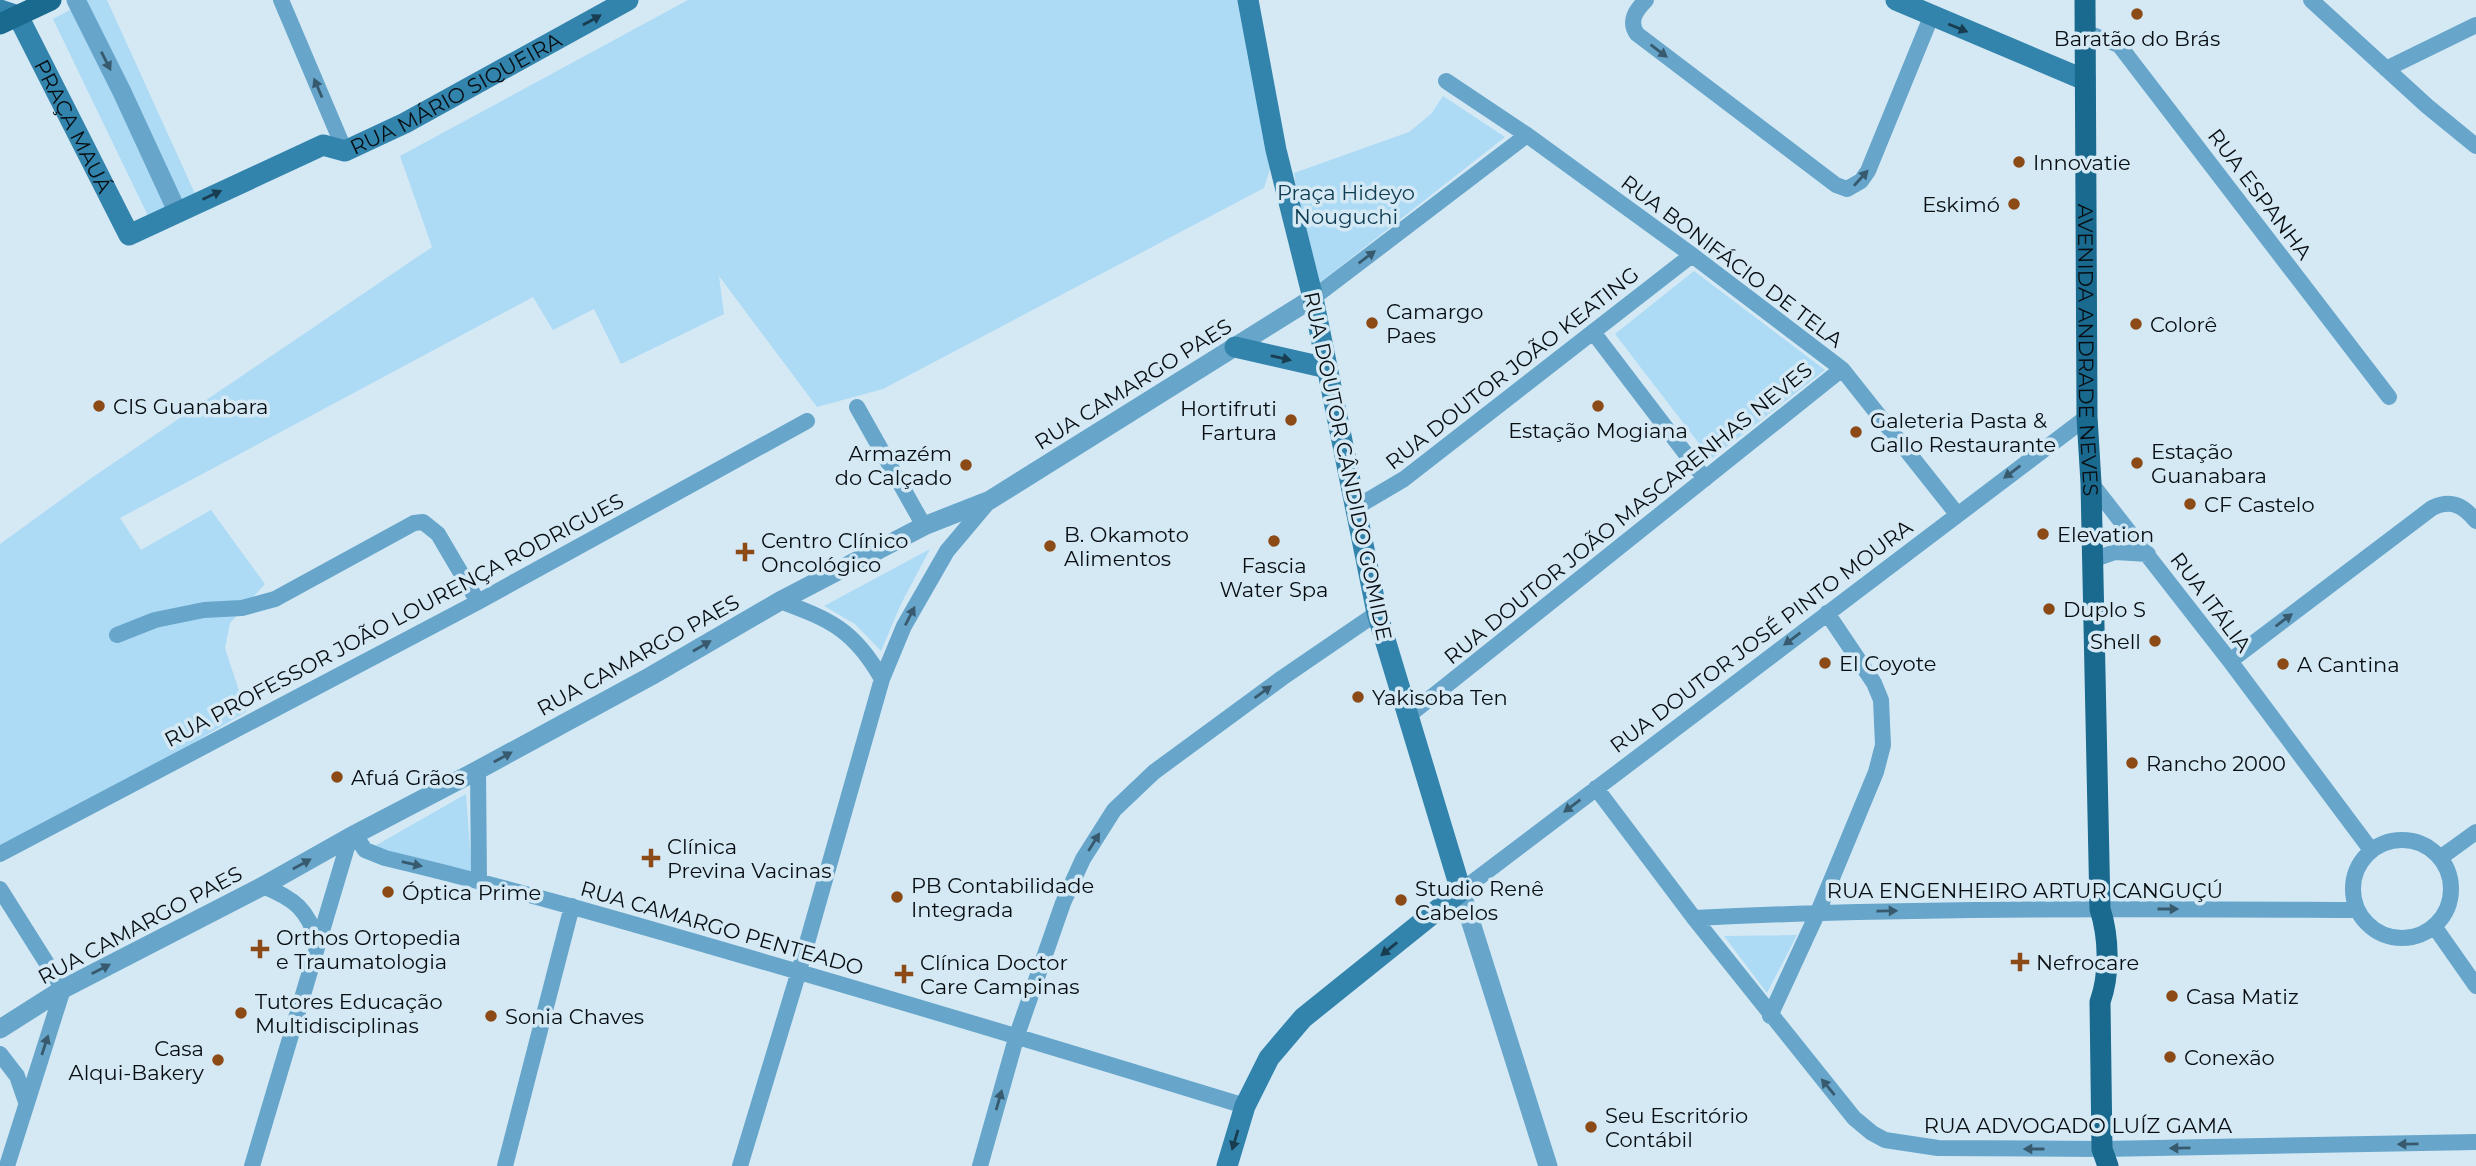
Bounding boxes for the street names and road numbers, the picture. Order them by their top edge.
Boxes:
street label: RUA MÁRIO SIQUEIRA [346,26,567,159]
street label: PRAÇA MAUÁ [29,55,118,197]
street label: RUA ESPANHA [2203,124,2318,265]
street label: RUA BONIFÁCIO DE TELA [1616,169,1849,353]
street label: AVENIDA ANDRADE NEVES [2073,204,2104,497]
street label: RUA DOUTOR JOÃO KEATING [1380,261,1644,475]
street label: RUA DOUTOR CÂNDIDO GOMIDE [1299,289,1397,643]
street label: RUA CAMARGO PAES [1030,313,1236,455]
street label: RUA DOUTOR JOÃO MASCARENHAS NEVES [1439,357,1817,669]
street label: RUA PROFESSOR JOÃO LOURENÇA RODRIGUES [160,488,628,752]
street label: RUA DOUTOR JOSÉ PINTO MOURA [1605,514,1918,758]
street label: RUA ITÁLIA [2165,547,2257,658]
street label: RUA CAMARGO PAES [532,589,744,721]
street label: RUA CAMARGO PAES [34,861,246,989]
street label: RUA CAMARGO PENTEADO [578,876,866,980]
street label: RUA ENGENHEIRO ARTUR CANGUÇÚ [1827,878,2223,903]
street label: RUA ADVOGADO LUÍZ GAMA [1924,1113,2233,1138]

